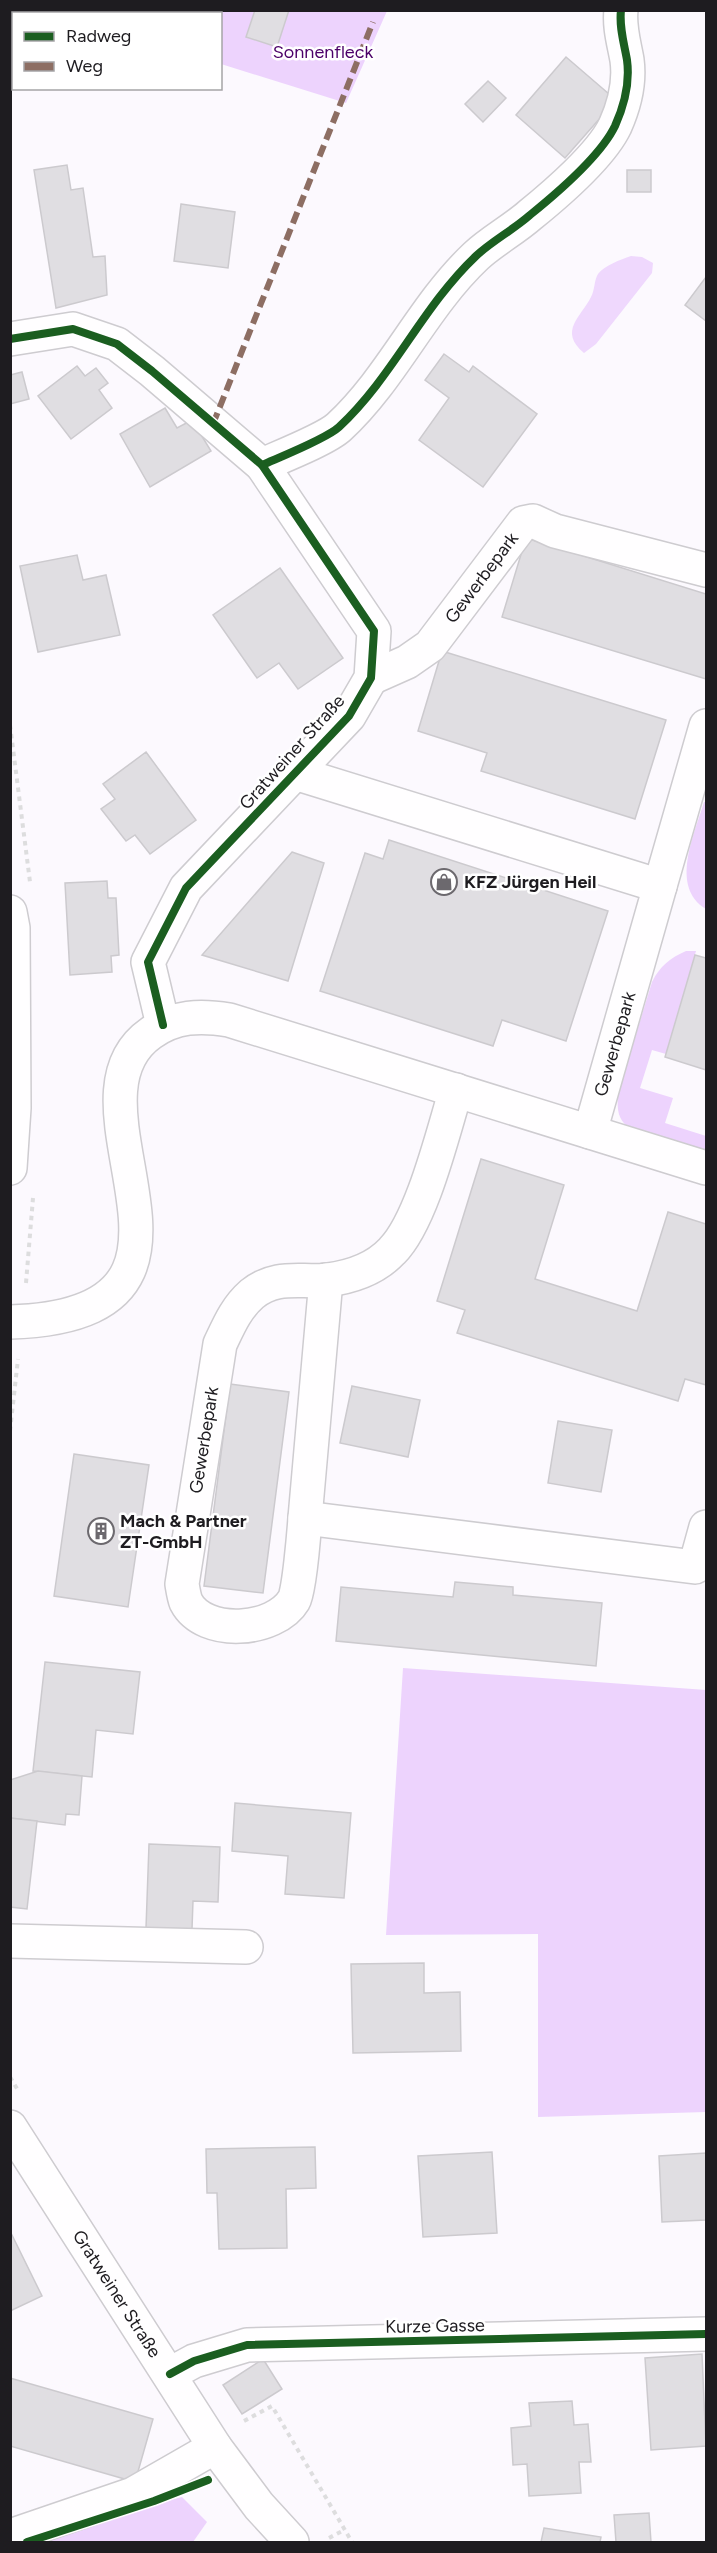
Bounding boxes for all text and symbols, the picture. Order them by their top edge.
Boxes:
legend [12,12,222,90]
text: Radweg [66,25,131,47]
park label: Sonnenfleck [273,41,373,63]
text: Weg [66,55,103,77]
street label: Gewerbepark [440,528,523,628]
street label: Gratweiner Straße [235,690,350,814]
shop icon: KFZ Jürgen Heil [429,867,459,897]
place label: KFZ Jürgen Heil [464,871,597,893]
street label: Gewerbepark [590,989,641,1099]
street label: Gewerbepark [185,1385,223,1495]
place label: Mach & Partner ZT-GmbH [120,1510,247,1553]
building icon: Mach & Partner ZT-GmbH [86,1516,116,1546]
street label: Gratweiner Straße [68,2226,166,2362]
street label: Kurze Gasse [385,2314,485,2338]

